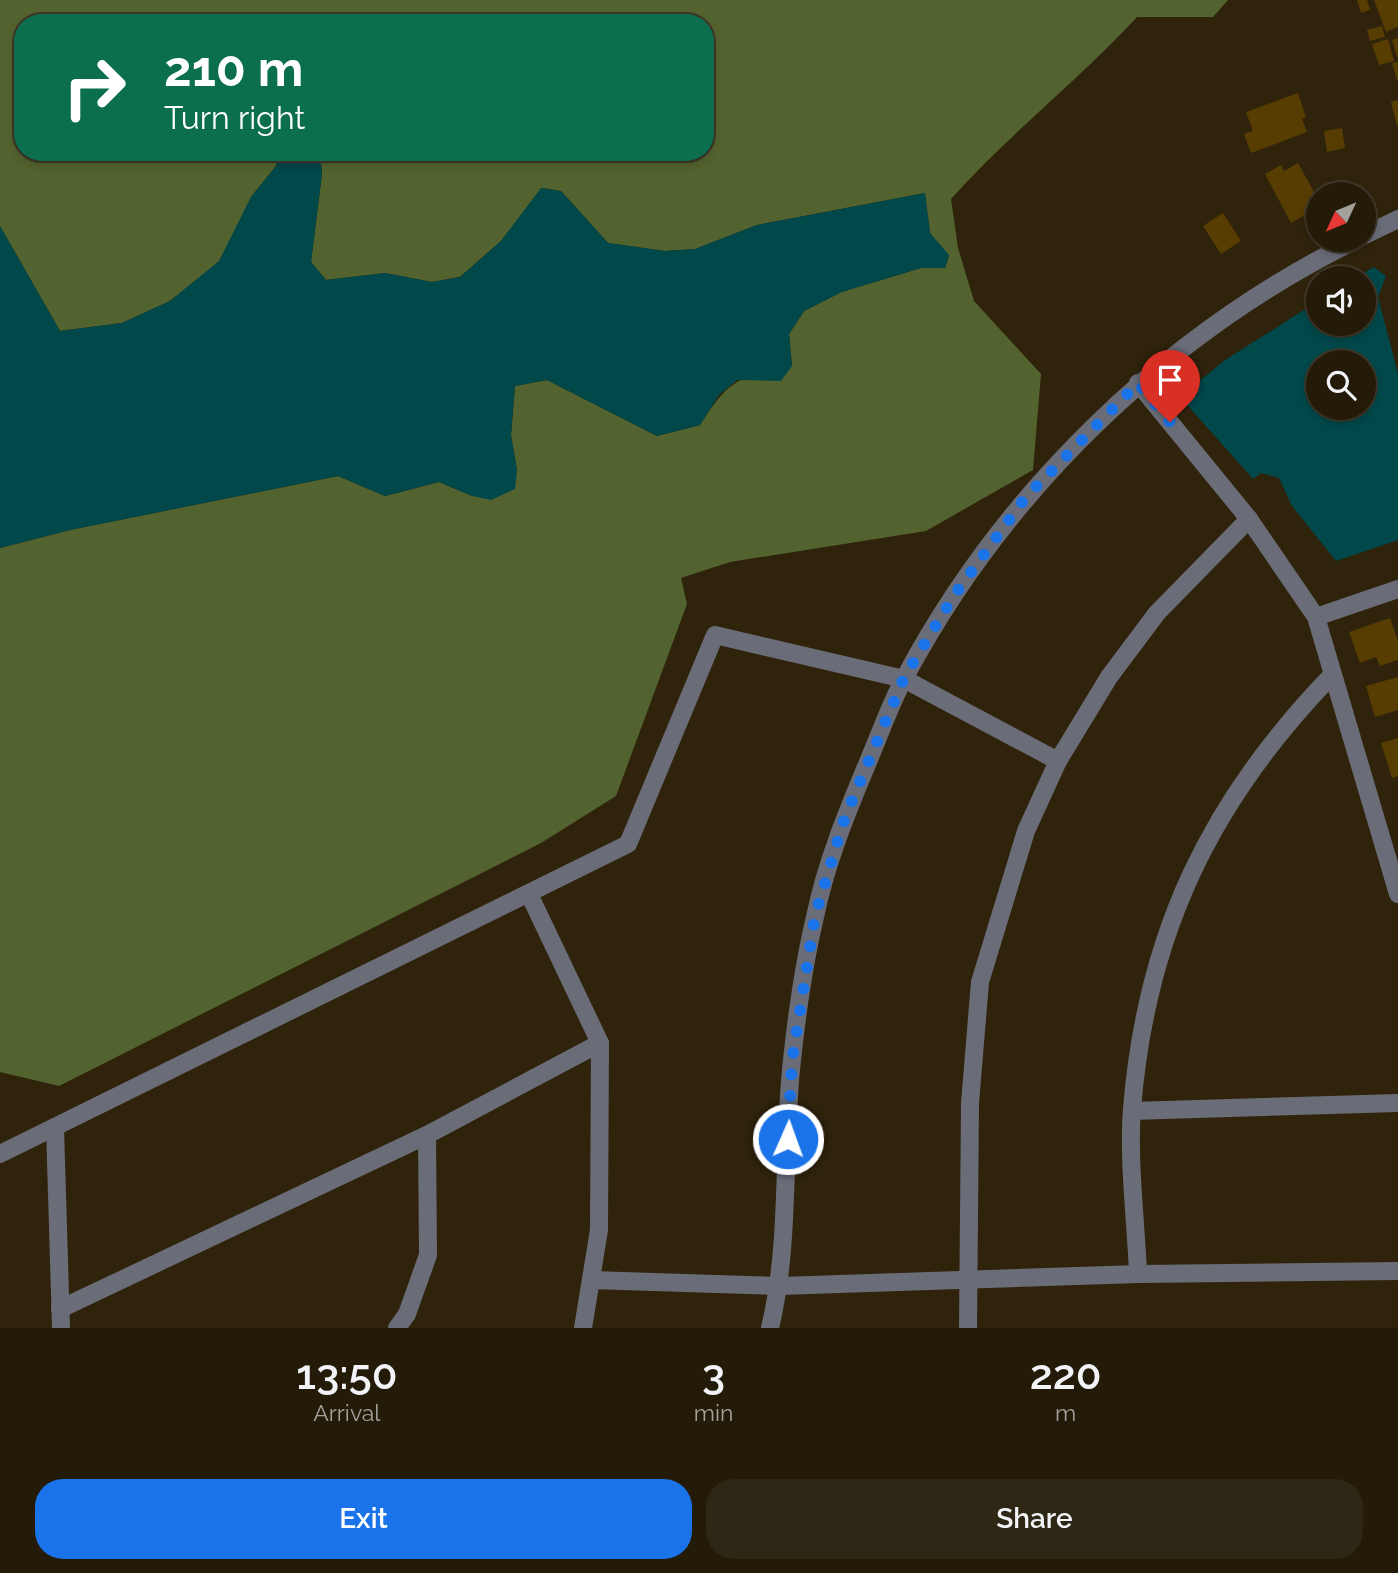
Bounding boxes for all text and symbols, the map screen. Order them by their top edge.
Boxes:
text: 210 m [164,40,303,97]
icon: right [49,42,140,133]
text: Turn right [164,99,305,136]
north arrow [1306,182,1376,252]
map controls [1306,182,1376,420]
button: sound [1306,266,1376,336]
pin [1140,350,1200,422]
button: search [1306,350,1376,420]
icon: arrive [1151,361,1189,399]
position arrow [751,1102,825,1176]
text: 13:50 [296,1350,397,1399]
text: 3 [702,1350,725,1399]
text: 220 [1030,1350,1102,1399]
text: Arrival [313,1399,381,1426]
text: min [694,1399,733,1426]
text: m [1055,1399,1076,1426]
button: Exit [35,1479,692,1559]
button: Share [706,1479,1363,1559]

